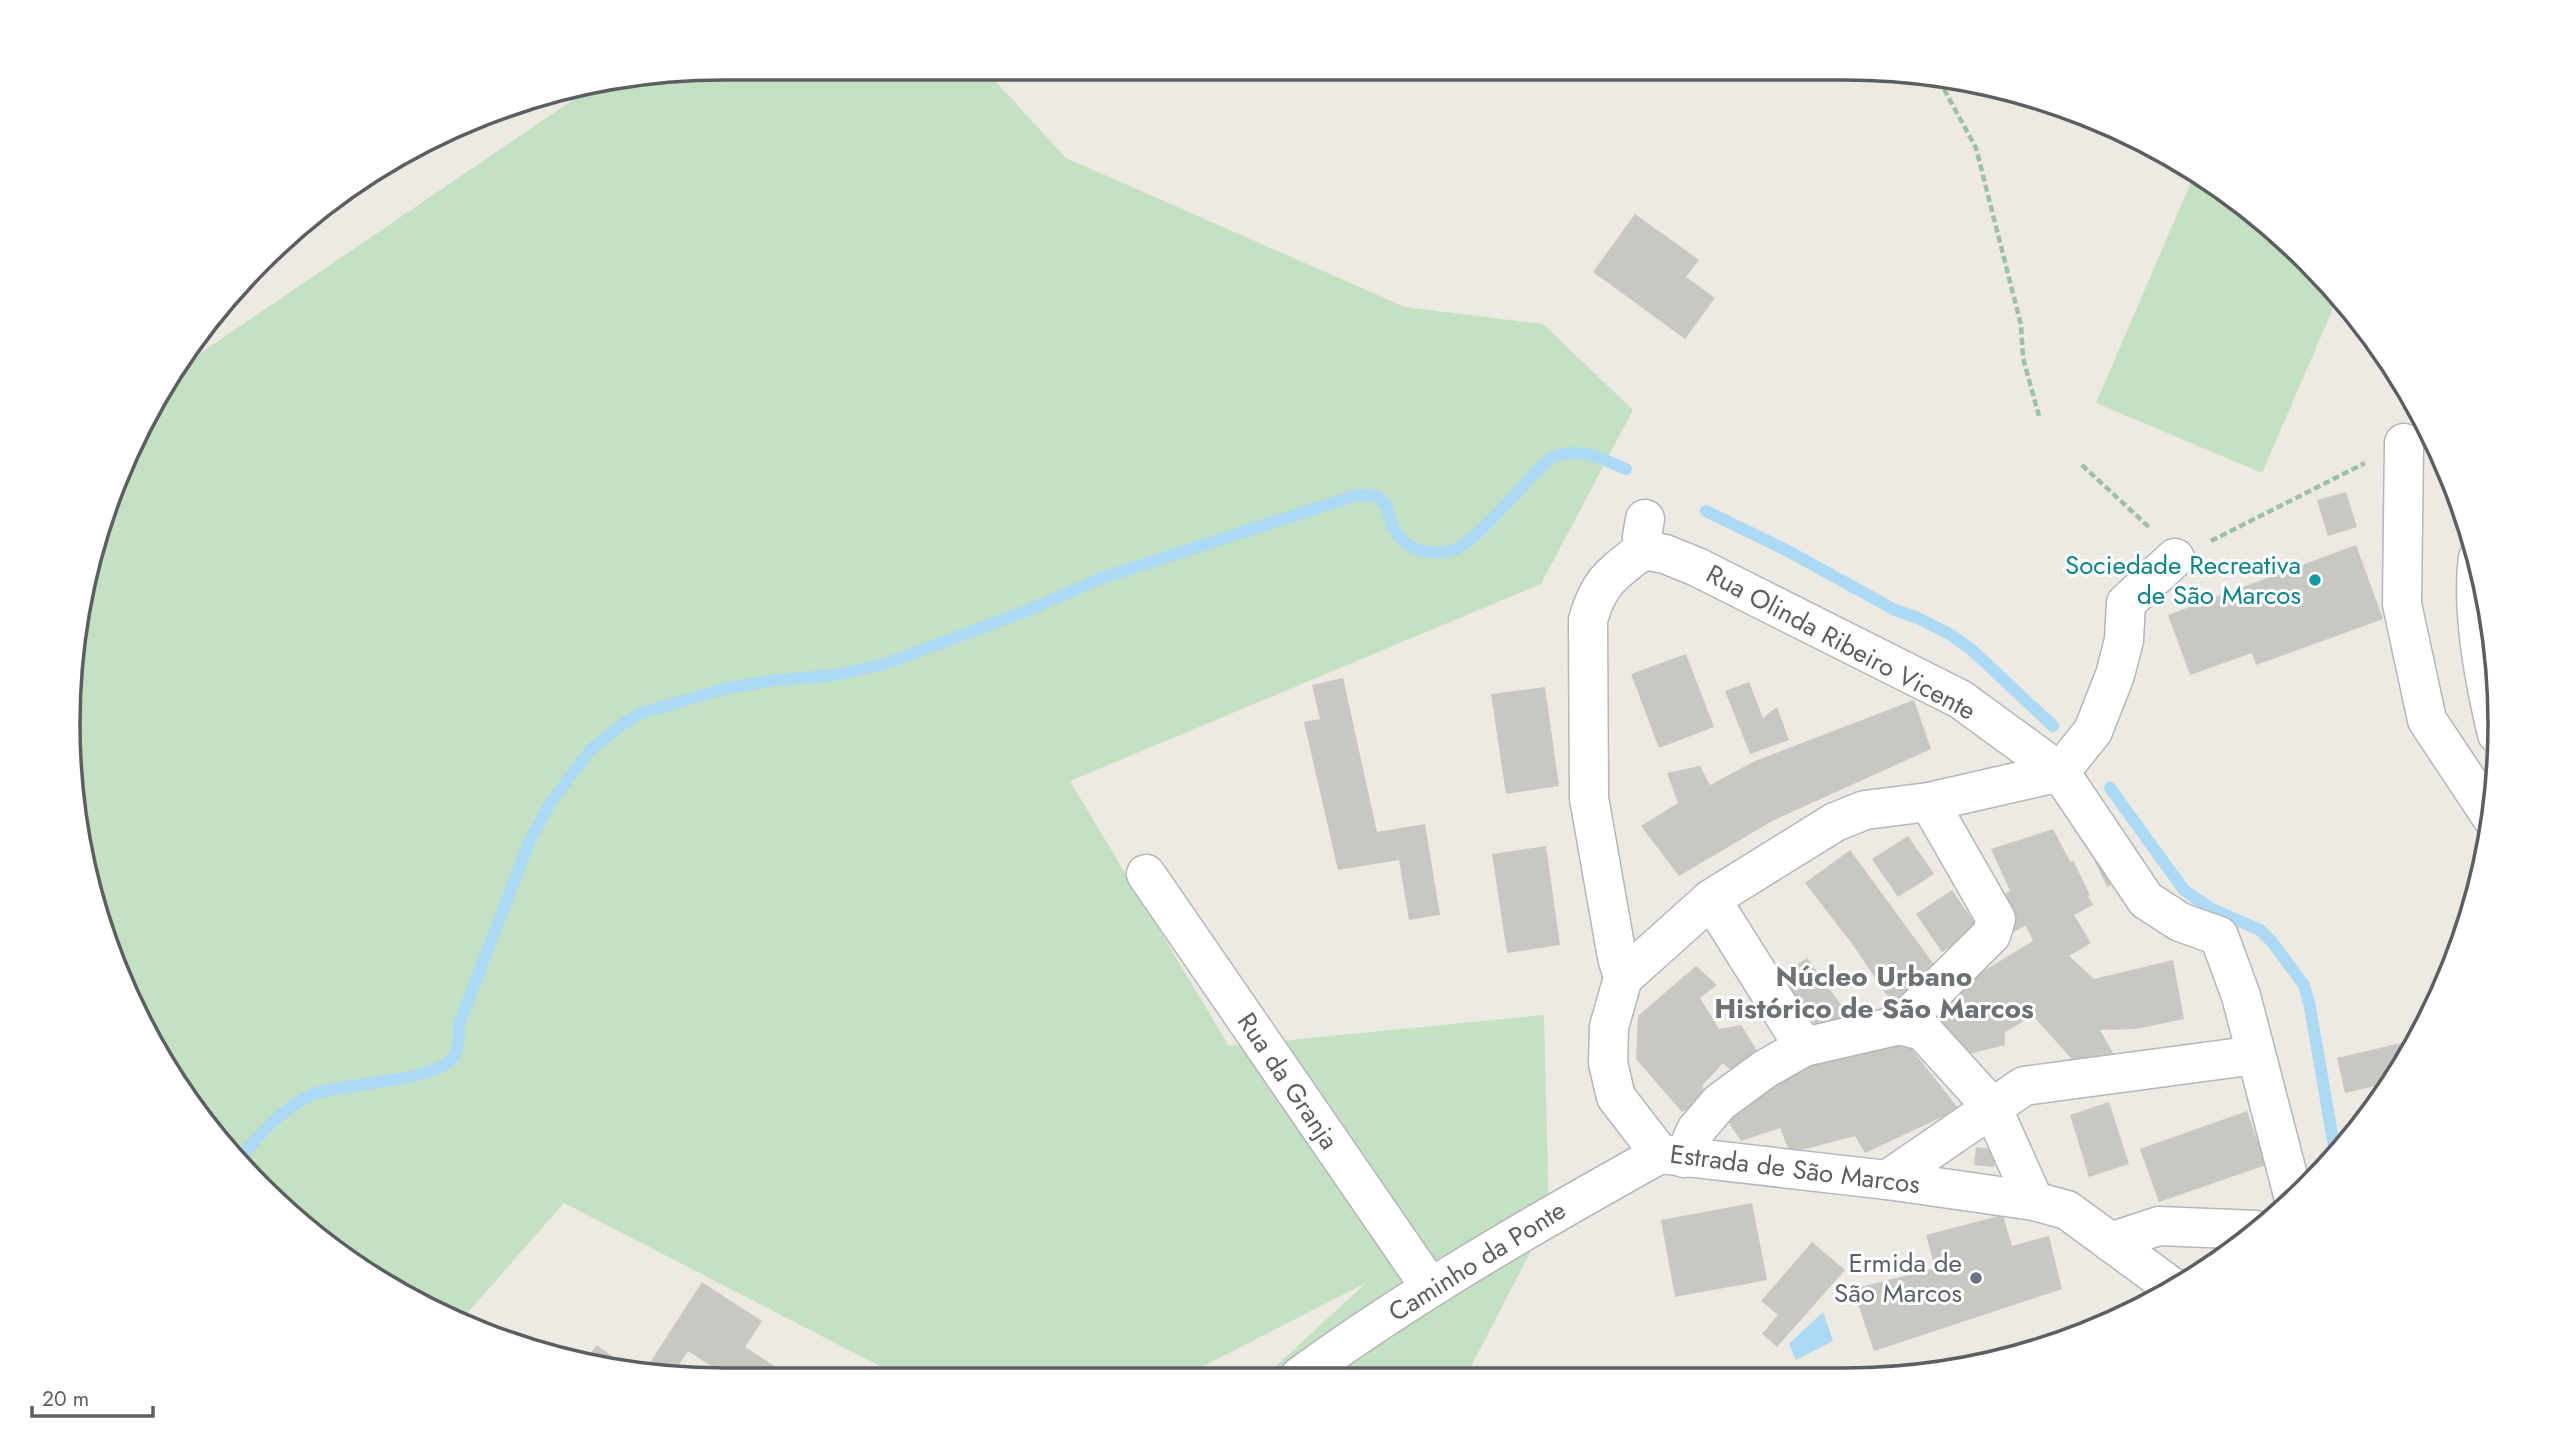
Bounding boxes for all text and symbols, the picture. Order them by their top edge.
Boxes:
place label: Sociedade Recreativa de São Marcos [2065,546,2301,614]
street label: Rua Olinda Ribeiro Vicente [1699,555,1983,729]
marker: Sociedade Recreativa de São Marcos [2307,572,2323,588]
district label: Núcleo Urbano Histórico de São Marcos [1714,956,2034,1029]
street label: Rua da Granja [1228,1005,1348,1157]
street label: Estrada de São Marcos [1668,1135,1922,1203]
street label: Caminho da Ponte [1381,1191,1573,1331]
place label: Ermida de São Marcos [1834,1244,1962,1312]
marker: Ermida de São Marcos [1968,1270,1984,1286]
scale bar [32,1374,152,1418]
text: 20 m [42,1384,89,1414]

